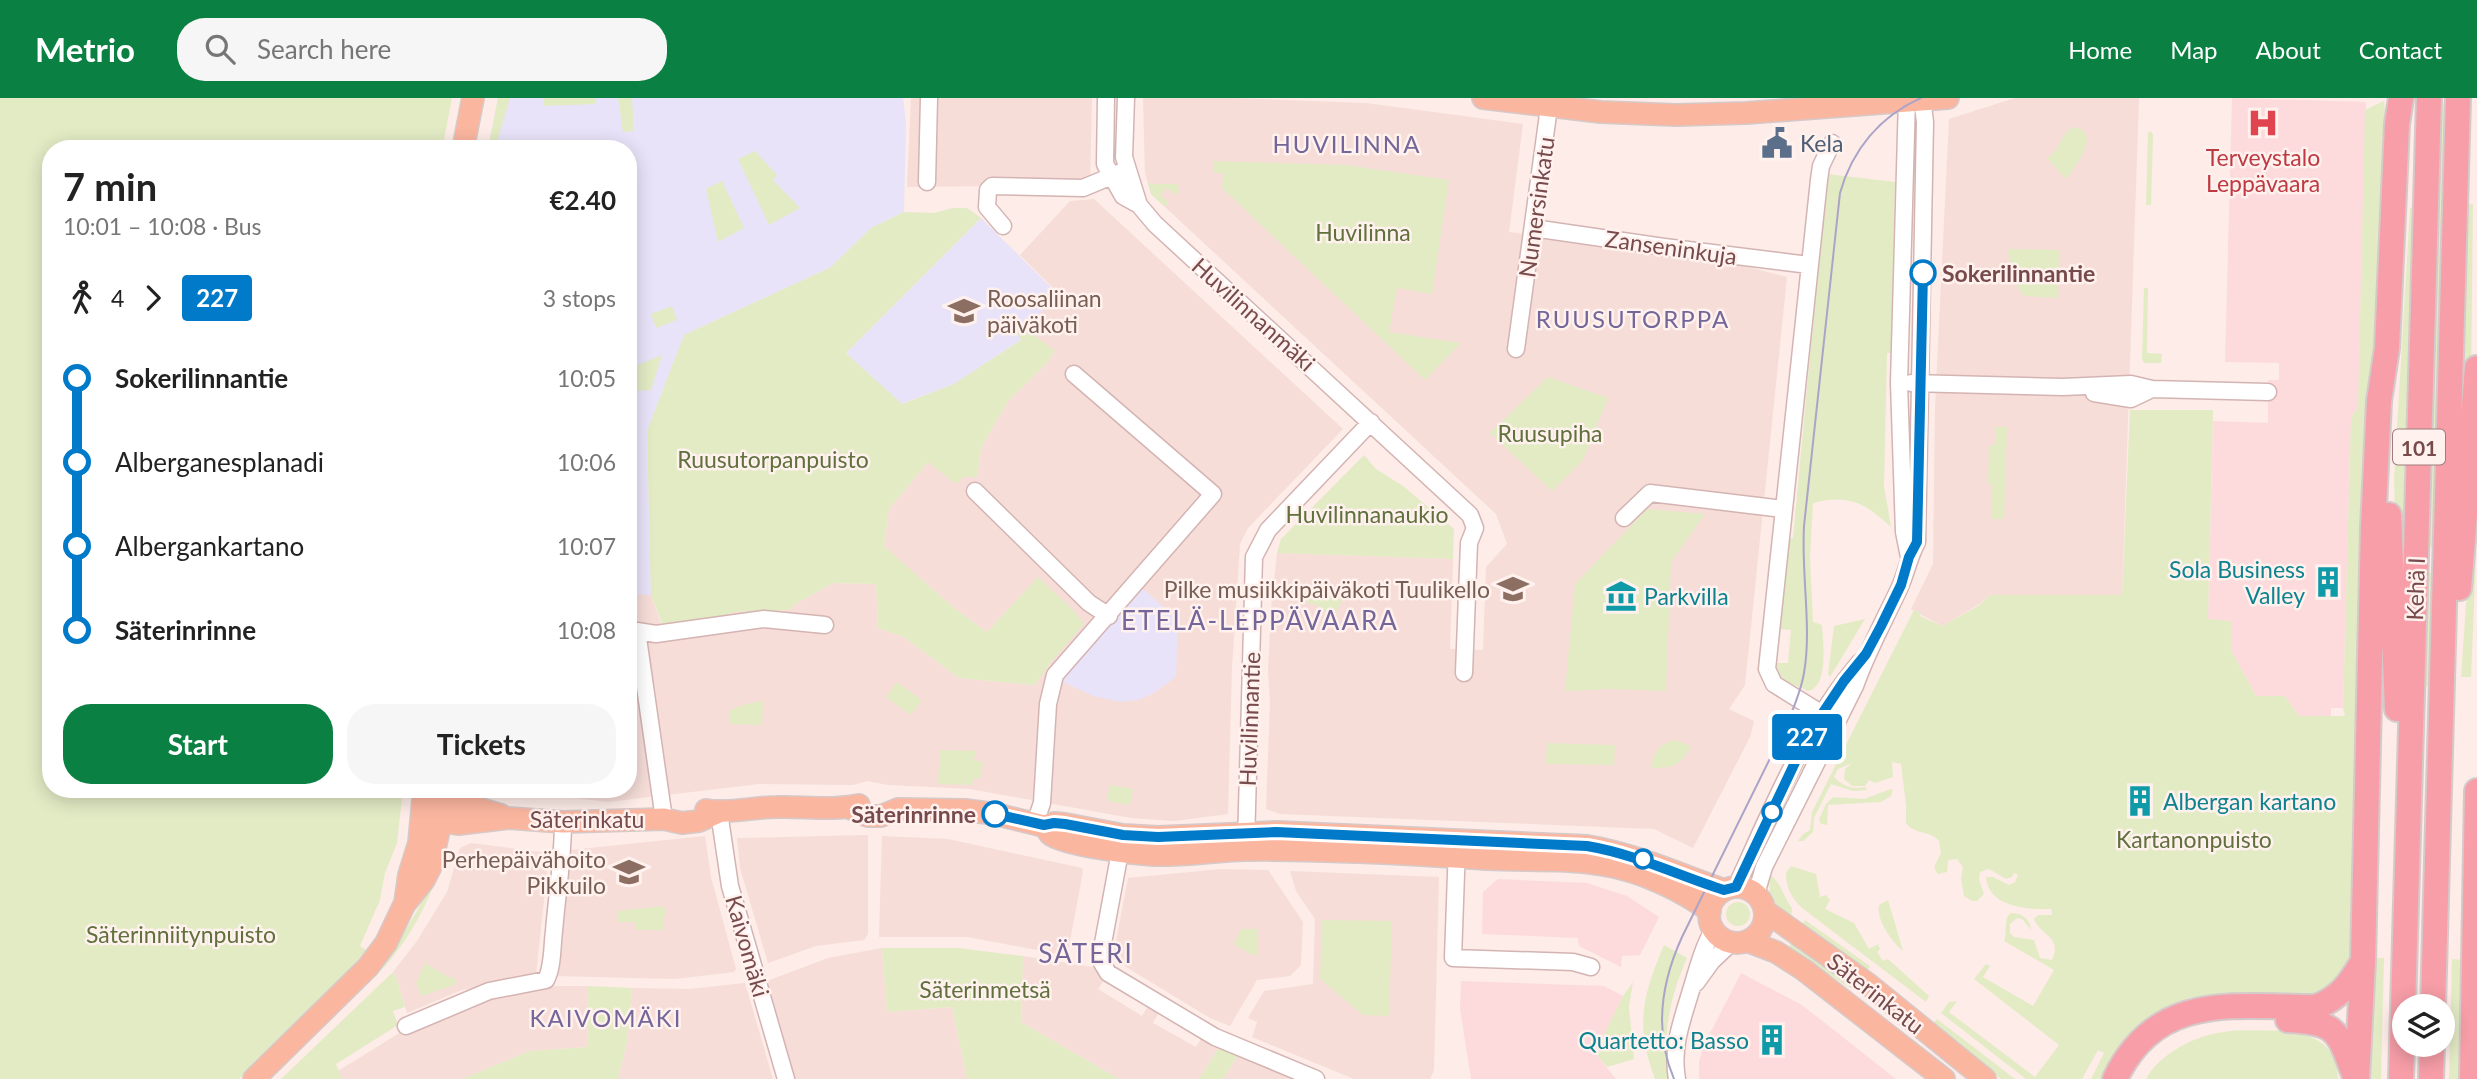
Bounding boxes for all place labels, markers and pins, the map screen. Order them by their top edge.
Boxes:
hospital icon: Terveystalo Leppävaara [2246,106,2280,140]
public building icon: Kela [1760,126,1794,160]
place label: Kela [1800,129,1843,157]
place label: Terveystalo Leppävaara [2206,143,2320,197]
place label: Sokerilinnantie [1942,259,2095,287]
marker: Sokerilinnantie [1910,260,1936,286]
place label: Roosaliinan päiväkoti [987,284,1102,338]
school or university icon: Roosaliinan päiväkoti [947,294,981,328]
place label: Sola Business Valley [2169,555,2305,609]
building icon: Sola Business Valley [2311,565,2345,599]
school or university icon: Pilke musiikkipäiväkoti Tuulikello [1496,572,1530,606]
place label: Pilke musiikkipäiväkoti Tuulikello [1164,575,1490,603]
museum icon: Parkvilla [1604,579,1638,613]
place label: Parkvilla [1644,582,1729,610]
building icon: Albergan kartano [2123,784,2157,818]
place label: Albergan kartano [2163,787,2336,815]
place label: Säterinrinne [851,800,976,828]
marker: Säterinrinne [982,801,1008,827]
unlabelled marker [1762,802,1782,822]
place label: Perhepäivähoito Pikkuilo [442,845,606,899]
unlabelled marker [1633,849,1653,869]
school or university icon: Perhepäivähoito Pikkuilo [612,855,646,889]
building icon: Quartetto: Basso [1755,1023,1789,1057]
place label: Quartetto: Basso [1578,1026,1749,1054]

